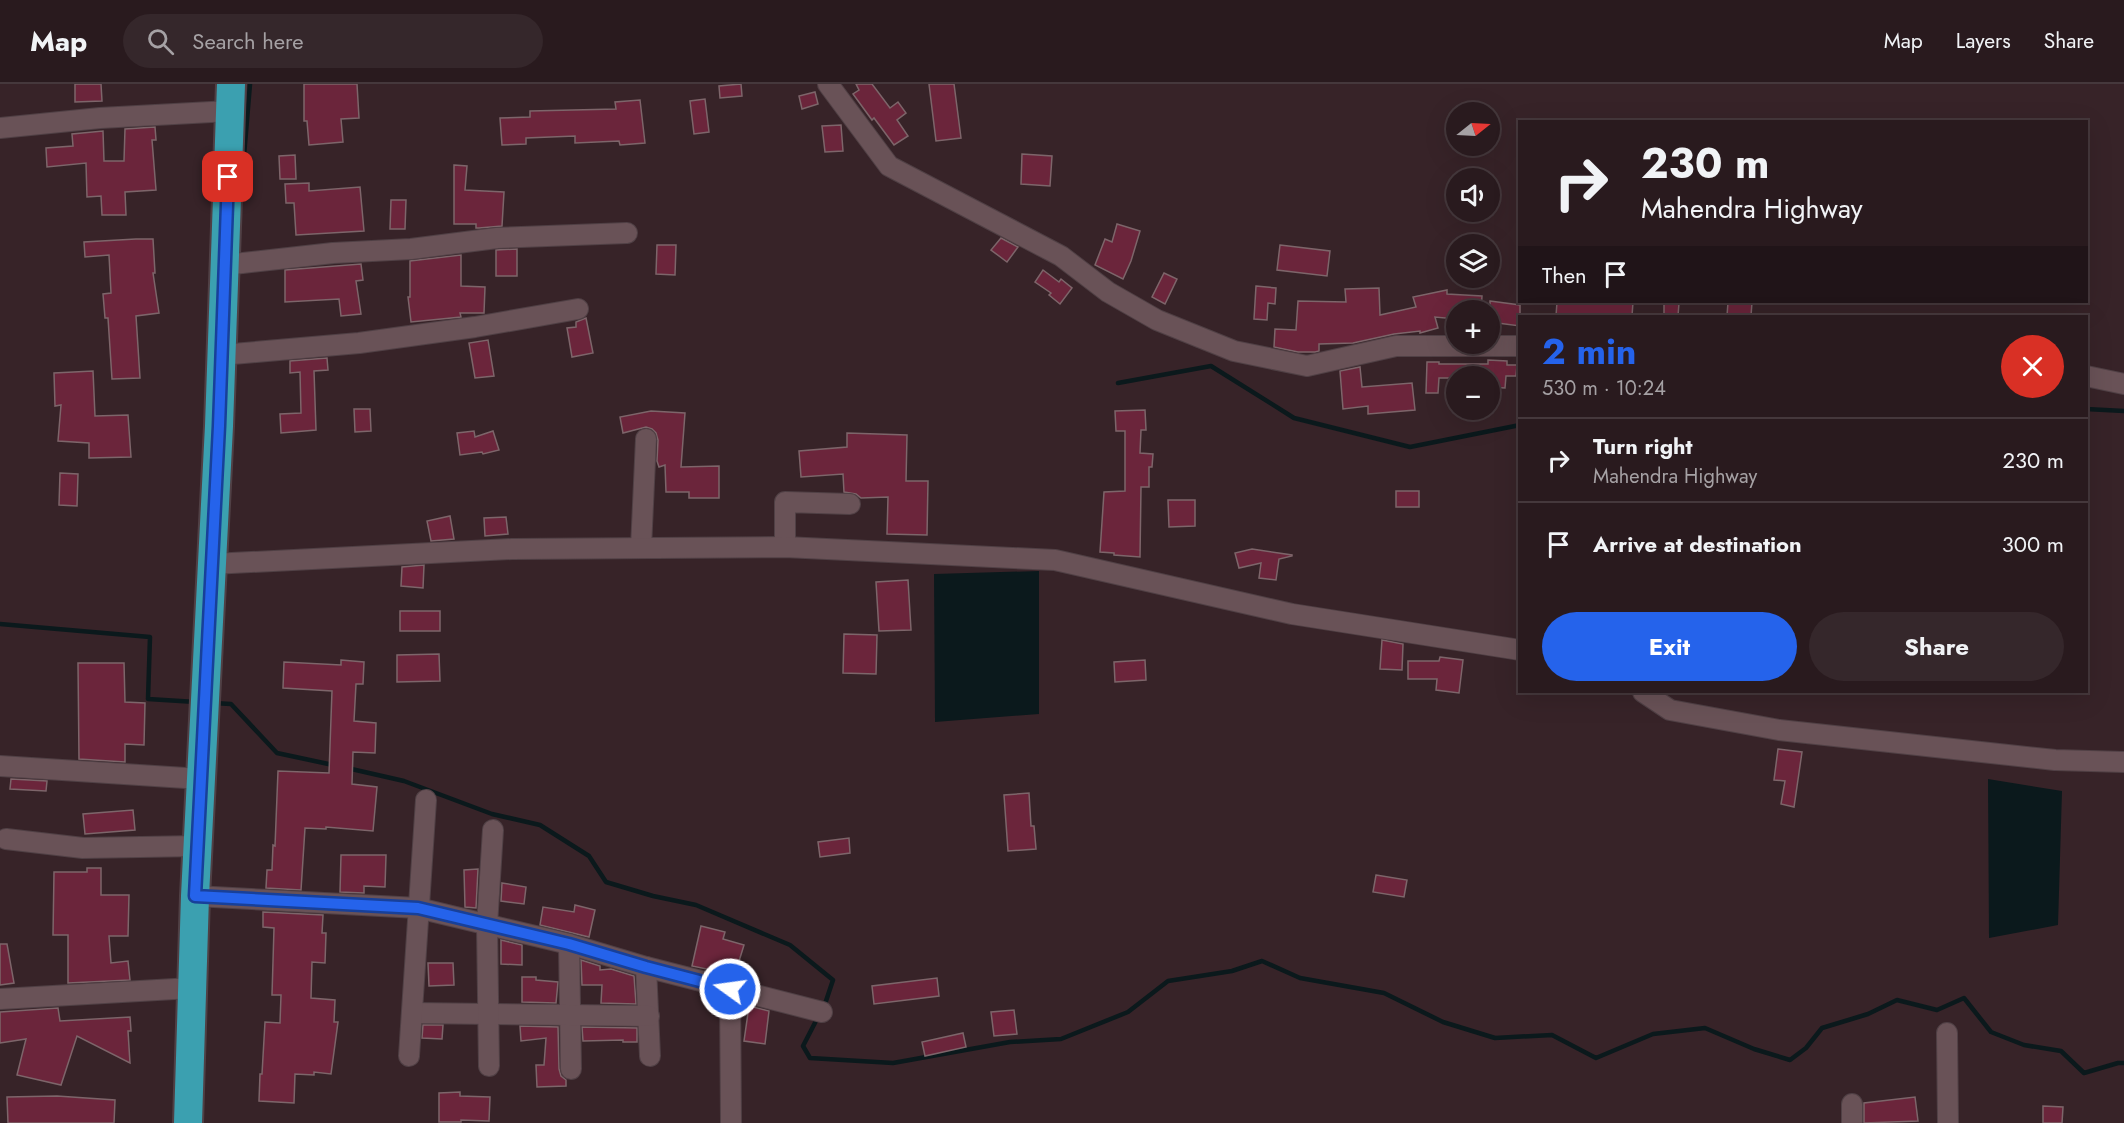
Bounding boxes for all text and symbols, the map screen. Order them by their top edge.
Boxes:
search box [123,14,543,68]
text: Map [30,21,87,62]
icon: search [144,25,177,58]
text: Search here [192,25,304,57]
text: Map [1884,26,1923,56]
text: Layers [1956,26,2011,56]
text: Share [2044,26,2094,56]
north arrow [1446,102,1500,156]
map controls [1446,102,1500,420]
text: 230 m [1641,133,1769,194]
icon: right [1542,144,1620,222]
pin [202,151,253,202]
icon: arrive [211,160,244,193]
button: sound [1446,168,1500,222]
text: Mahendra Highway [1641,189,1863,228]
button: layers [1446,234,1500,288]
icon: arrive [1599,258,1632,291]
text: Then [1542,259,1587,291]
button: + [1446,300,1500,354]
text: 2 min [1542,325,1637,377]
button: close [2001,335,2064,398]
button: − [1446,366,1500,420]
text: 530 m · 10:24 [1542,374,1666,403]
text: Turn right [1593,430,1693,462]
icon: right [1542,444,1575,477]
text: 230 m [2003,444,2064,476]
text: Mahendra Highway [1593,462,1757,491]
icon: arrive [1542,528,1575,561]
text: Arrive at destination [1593,528,1802,560]
text: 300 m [2002,528,2064,560]
button: Exit [1542,612,1797,681]
button: Share [1809,612,2064,681]
position arrow [698,957,762,1021]

